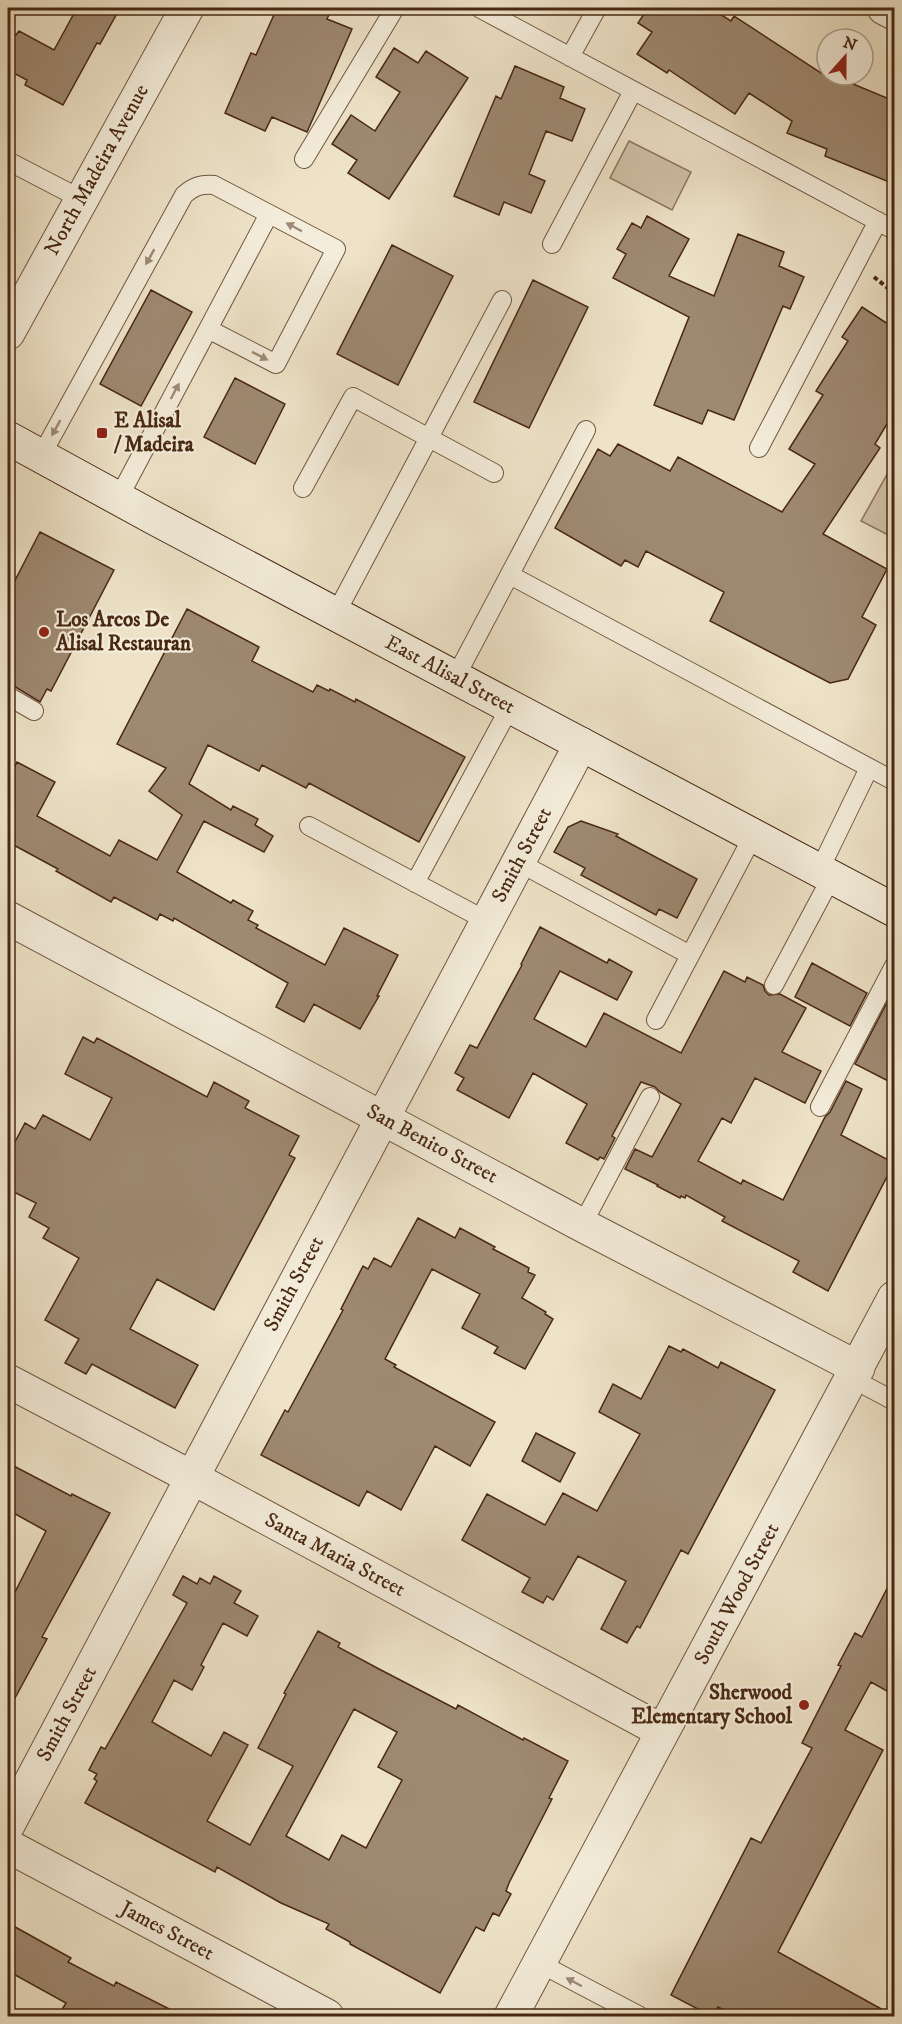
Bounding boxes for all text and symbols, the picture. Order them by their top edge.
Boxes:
north arrow [815,27,875,87]
text: N [840,32,860,56]
street label: North Madeira Avenue [39,80,155,260]
one-way arrow [285,222,302,232]
one-way arrow [145,249,155,266]
one-way arrow [251,351,268,361]
one-way arrow [170,382,180,399]
place label: E Alisal / Madeira [113,408,195,458]
one-way arrow [51,420,61,437]
marker: E Alisal / Madeira [95,426,109,440]
place label: Los Arcos De Alisal Restauran [55,607,192,657]
marker: Los Arcos De Alisal Restauran [37,625,51,639]
street label: East Alisal Street [381,630,520,720]
street label: Smith Street [486,803,558,907]
street label: San Benito Street [362,1099,502,1190]
street label: Smith Street [258,1232,330,1336]
street label: Santa Maria Street [260,1507,410,1603]
street label: South Wood Street [689,1518,785,1669]
street label: Smith Street [31,1662,103,1766]
place label: Sherwood Elementary School [631,1680,793,1730]
marker: Sherwood Elementary School [797,1698,811,1712]
street label: James Street [114,1895,219,1967]
one-way arrow [565,1977,582,1987]

